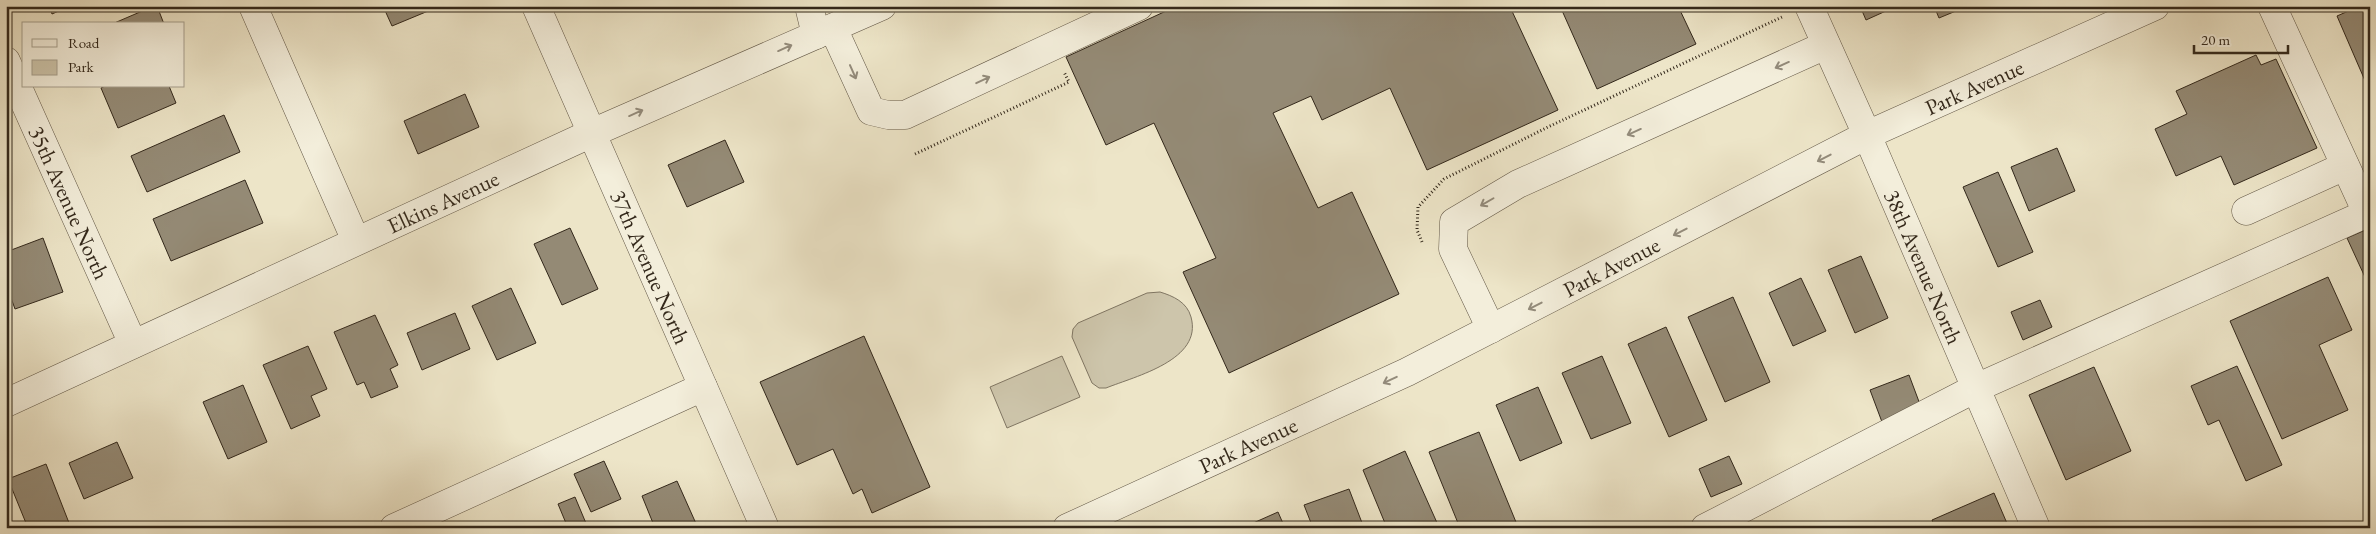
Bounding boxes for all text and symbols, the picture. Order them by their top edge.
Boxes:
legend [22,22,185,88]
scale bar [2194,22,2287,54]
text: 20 m [2201,30,2230,49]
text: Road [68,33,100,52]
one-way arrow [777,43,792,53]
street label: Park Avenue [1921,53,2029,122]
text: Park [68,57,95,76]
one-way arrow [1775,60,1790,70]
one-way arrow [849,64,859,79]
one-way arrow [975,75,990,84]
one-way arrow [628,108,643,118]
street label: 35th Avenue North [22,121,116,284]
one-way arrow [1627,127,1642,137]
one-way arrow [1817,154,1832,163]
street label: Elkins Avenue [383,164,504,240]
street label: 38th Avenue North [1877,185,1969,349]
street label: 37th Avenue North [604,186,697,349]
one-way arrow [1481,198,1495,208]
one-way arrow [1672,227,1687,237]
street label: Park Avenue [1558,230,1665,304]
one-way arrow [1528,302,1543,311]
one-way arrow [1383,376,1398,385]
street label: Park Avenue [1194,410,1302,481]

